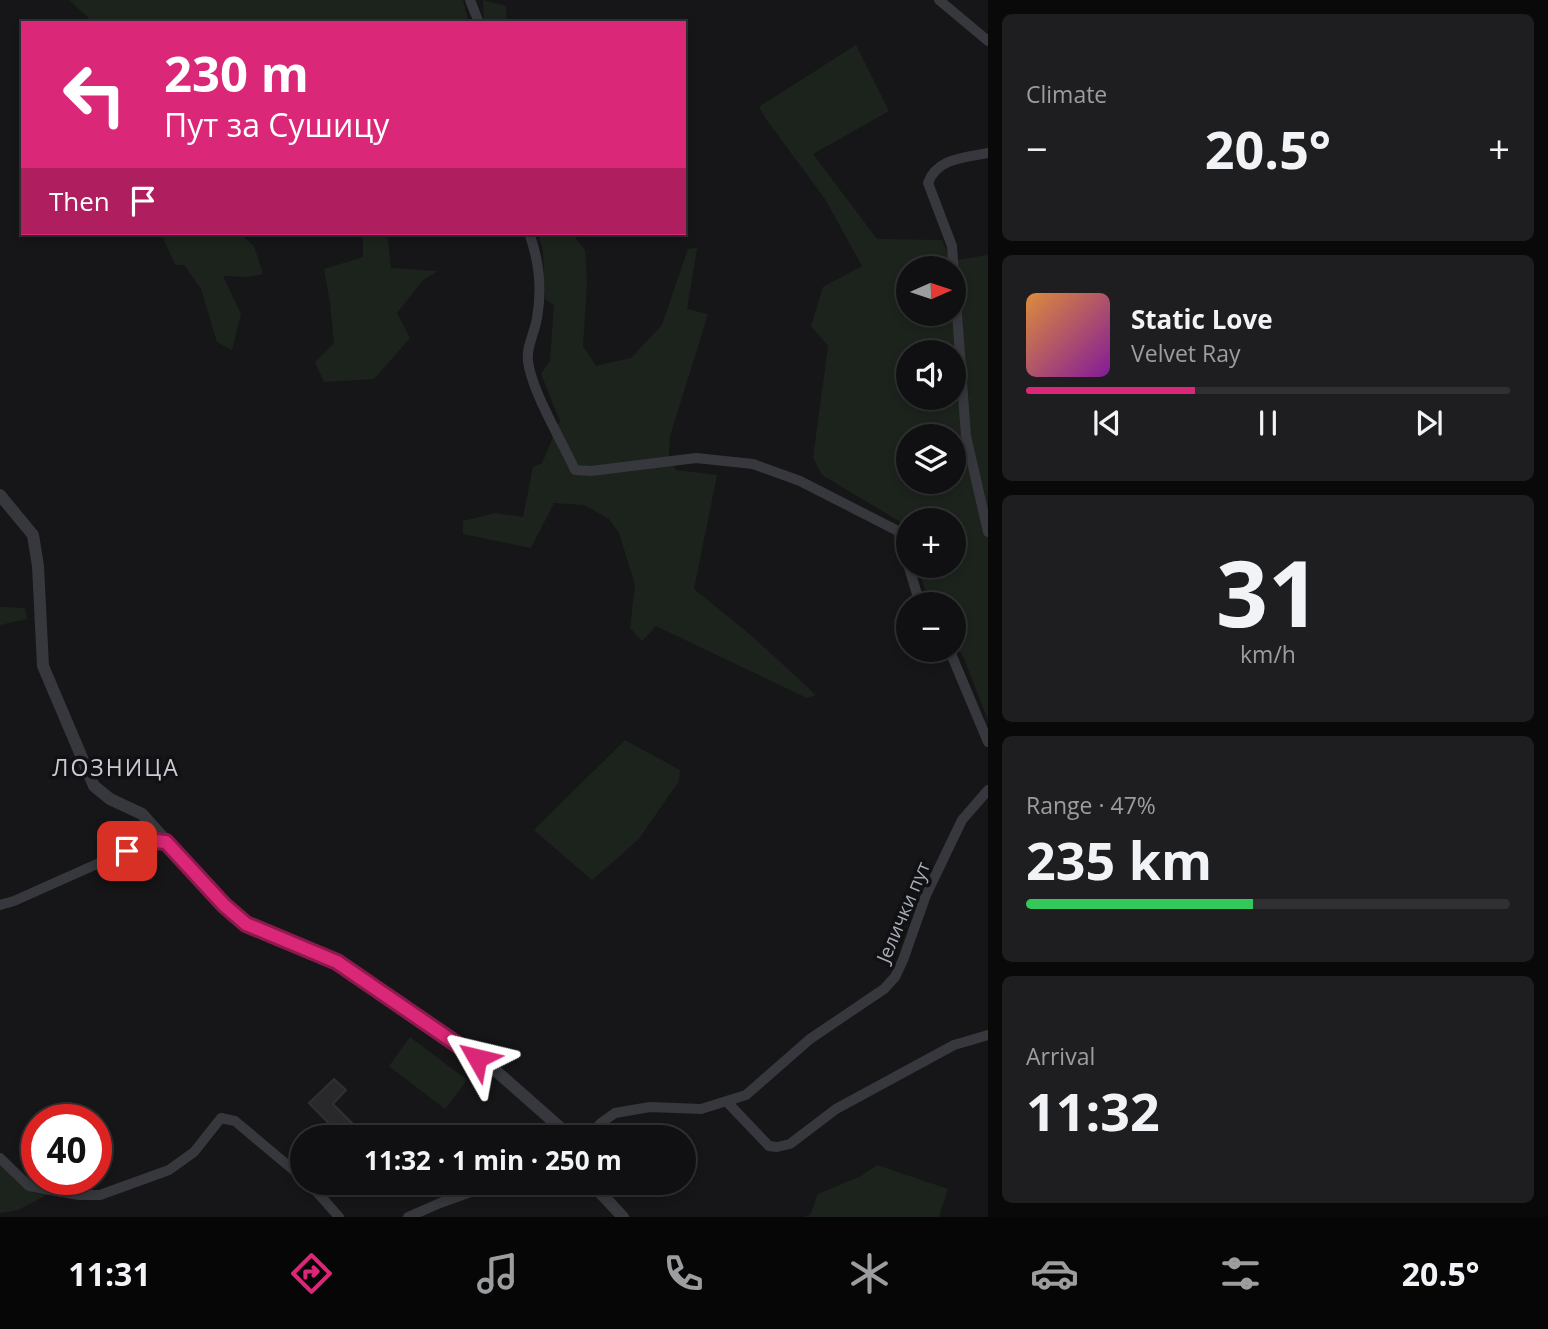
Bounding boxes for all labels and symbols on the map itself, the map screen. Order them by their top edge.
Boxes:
north arrow [896,256,966,326]
district label: ЛОЗНИЦА [52,751,180,783]
pin [97,821,157,881]
street label: Јелички пут [869,857,936,968]
position arrow [440,1021,514,1095]
speed limit sign: 40 [21,1104,112,1195]

